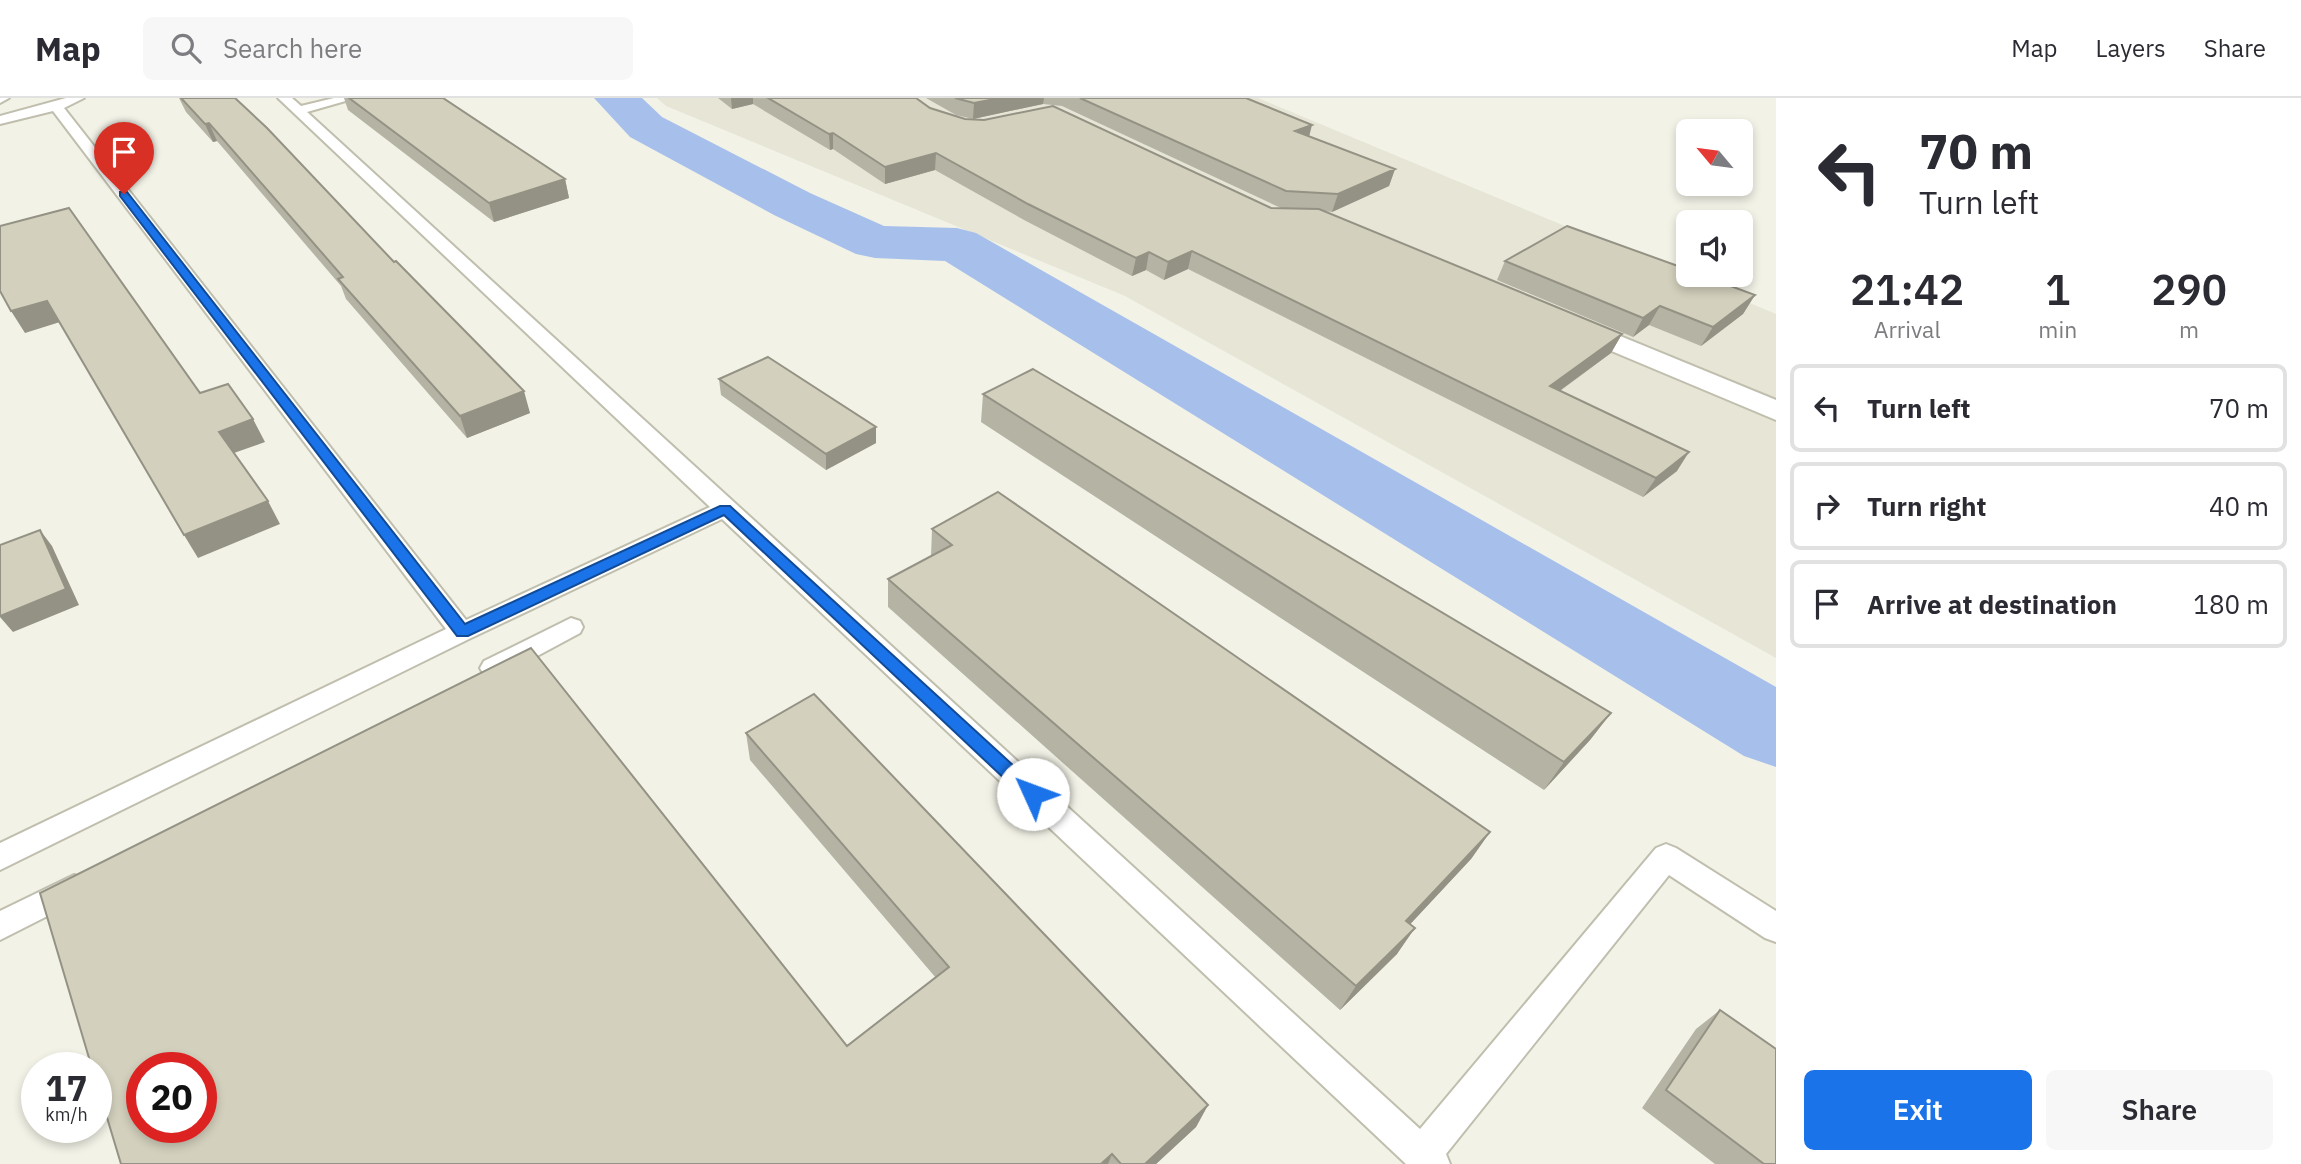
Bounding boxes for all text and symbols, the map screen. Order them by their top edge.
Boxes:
search box [143,17,633,80]
text: Map [35,27,101,70]
icon: search [167,29,205,67]
text: Search here [223,31,362,65]
text: Map [2011,32,2058,64]
text: Layers [2096,32,2166,64]
text: Share [2204,32,2266,64]
north arrow [1676,119,1754,196]
map controls [1676,119,1753,287]
text: 70 m [1919,119,2033,182]
pin [94,122,154,194]
icon: left [1804,126,1895,217]
icon: arrive [105,133,143,171]
text: Turn left [1919,181,2039,223]
button: sound [1676,210,1753,287]
text: 21:42 [1850,262,1964,317]
text: 1 [2045,262,2070,317]
text: 290 [2151,262,2227,317]
text: Arrival [1874,314,1941,344]
text: min [2038,314,2077,344]
text: m [2179,314,2199,344]
icon: left [1808,389,1846,427]
text: Turn left [1867,391,1970,425]
text: 70 m [2209,391,2269,425]
icon: right [1808,487,1846,525]
text: Turn right [1867,489,1986,523]
text: 40 m [2209,489,2269,523]
icon: arrive [1808,585,1846,623]
text: Arrive at destination [1867,587,2117,621]
text: 180 m [2193,587,2269,621]
position arrow [996,757,1070,831]
speed limit sign: 20 [126,1052,217,1143]
text: 17 [45,1065,88,1111]
button: Exit [1804,1070,2032,1150]
button: Share [2046,1070,2273,1150]
text: km/h [45,1103,88,1126]

